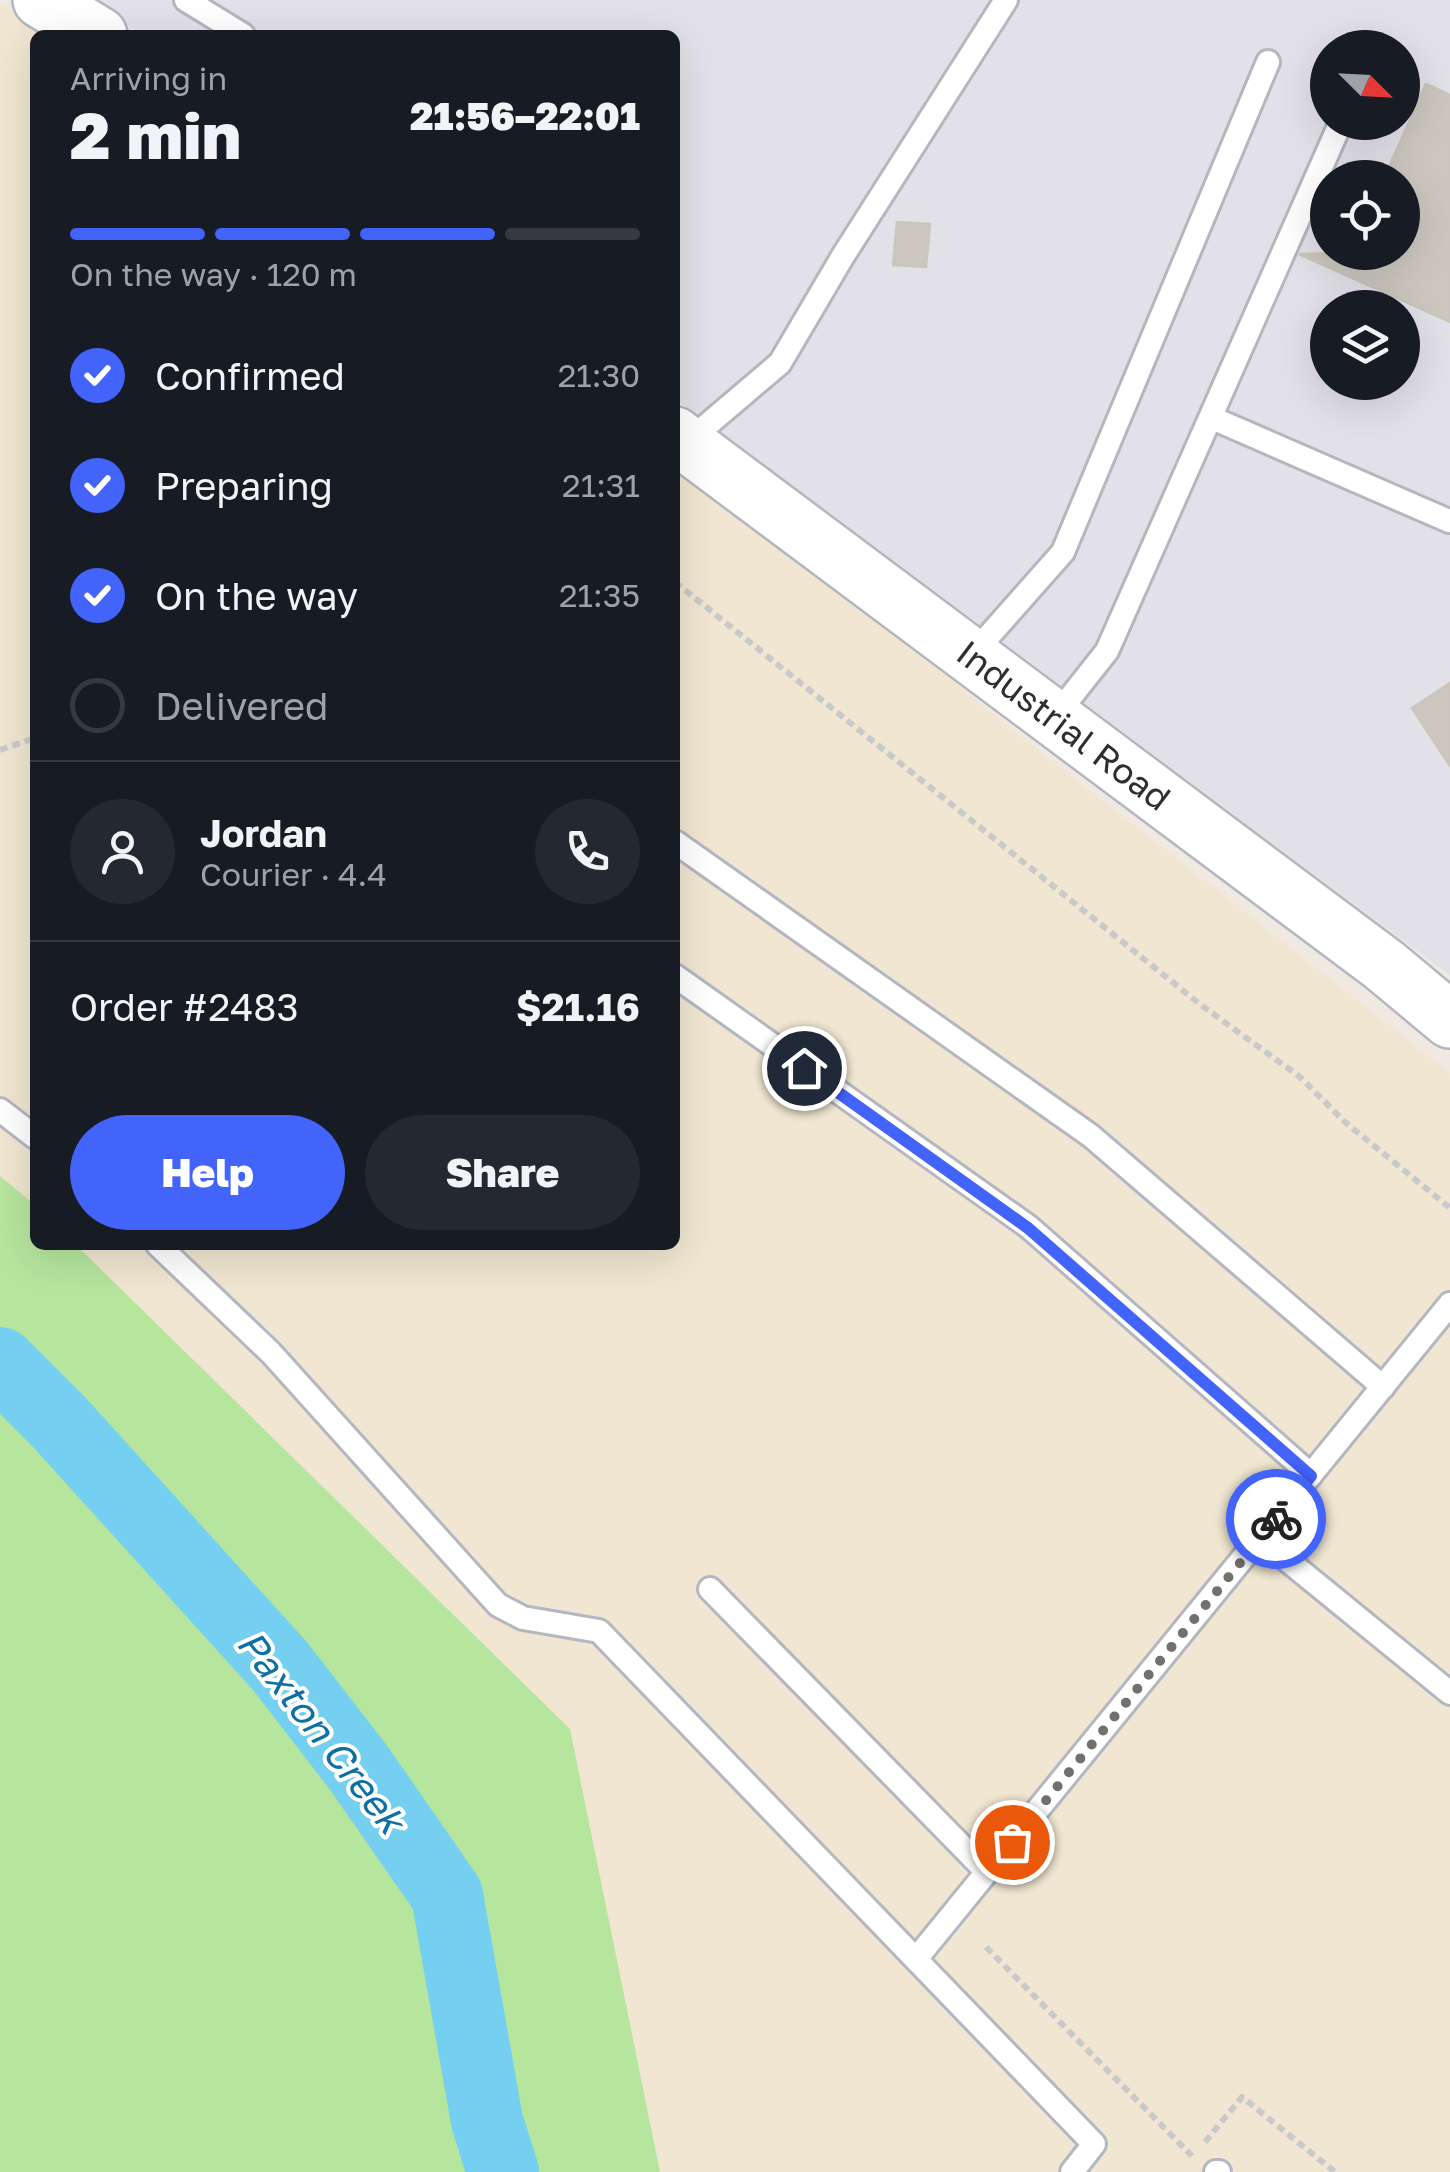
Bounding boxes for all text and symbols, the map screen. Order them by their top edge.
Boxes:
north arrow [1310,30,1420,140]
map controls [1310,30,1420,400]
text: Arriving in [70,59,227,97]
text: 21:56–22:01 [410,93,640,138]
text: 2 min [70,95,241,173]
button: locate [1310,160,1420,270]
text: On the way · 120 m [70,255,357,293]
button: layers [1310,290,1420,400]
icon: check [70,348,125,403]
text: Confirmed [155,353,345,398]
text: 21:30 [558,356,640,394]
icon: check [70,458,125,513]
text: Preparing [155,463,333,508]
text: 21:31 [562,466,640,504]
icon: check [70,568,125,623]
text: On the way [155,573,358,618]
text: 21:35 [559,576,640,614]
street label: Industrial Road [949,631,1179,819]
text: Delivered [155,683,328,728]
button: person [70,799,175,904]
button: phone [535,799,640,904]
text: Jordan [200,810,327,855]
text: Courier · 4.4 [200,855,387,893]
text: Order #2483 [70,984,299,1029]
text: $21.16 [516,984,640,1029]
pin [762,1026,847,1111]
icon: home [777,1041,832,1096]
button: Help [70,1115,345,1230]
button: Share [365,1115,640,1230]
courier [1226,1469,1326,1569]
icon: bike [1249,1492,1304,1547]
water label: Paxton Creek [229,1621,417,1844]
pin [970,1800,1055,1885]
icon: bag [985,1815,1040,1870]

